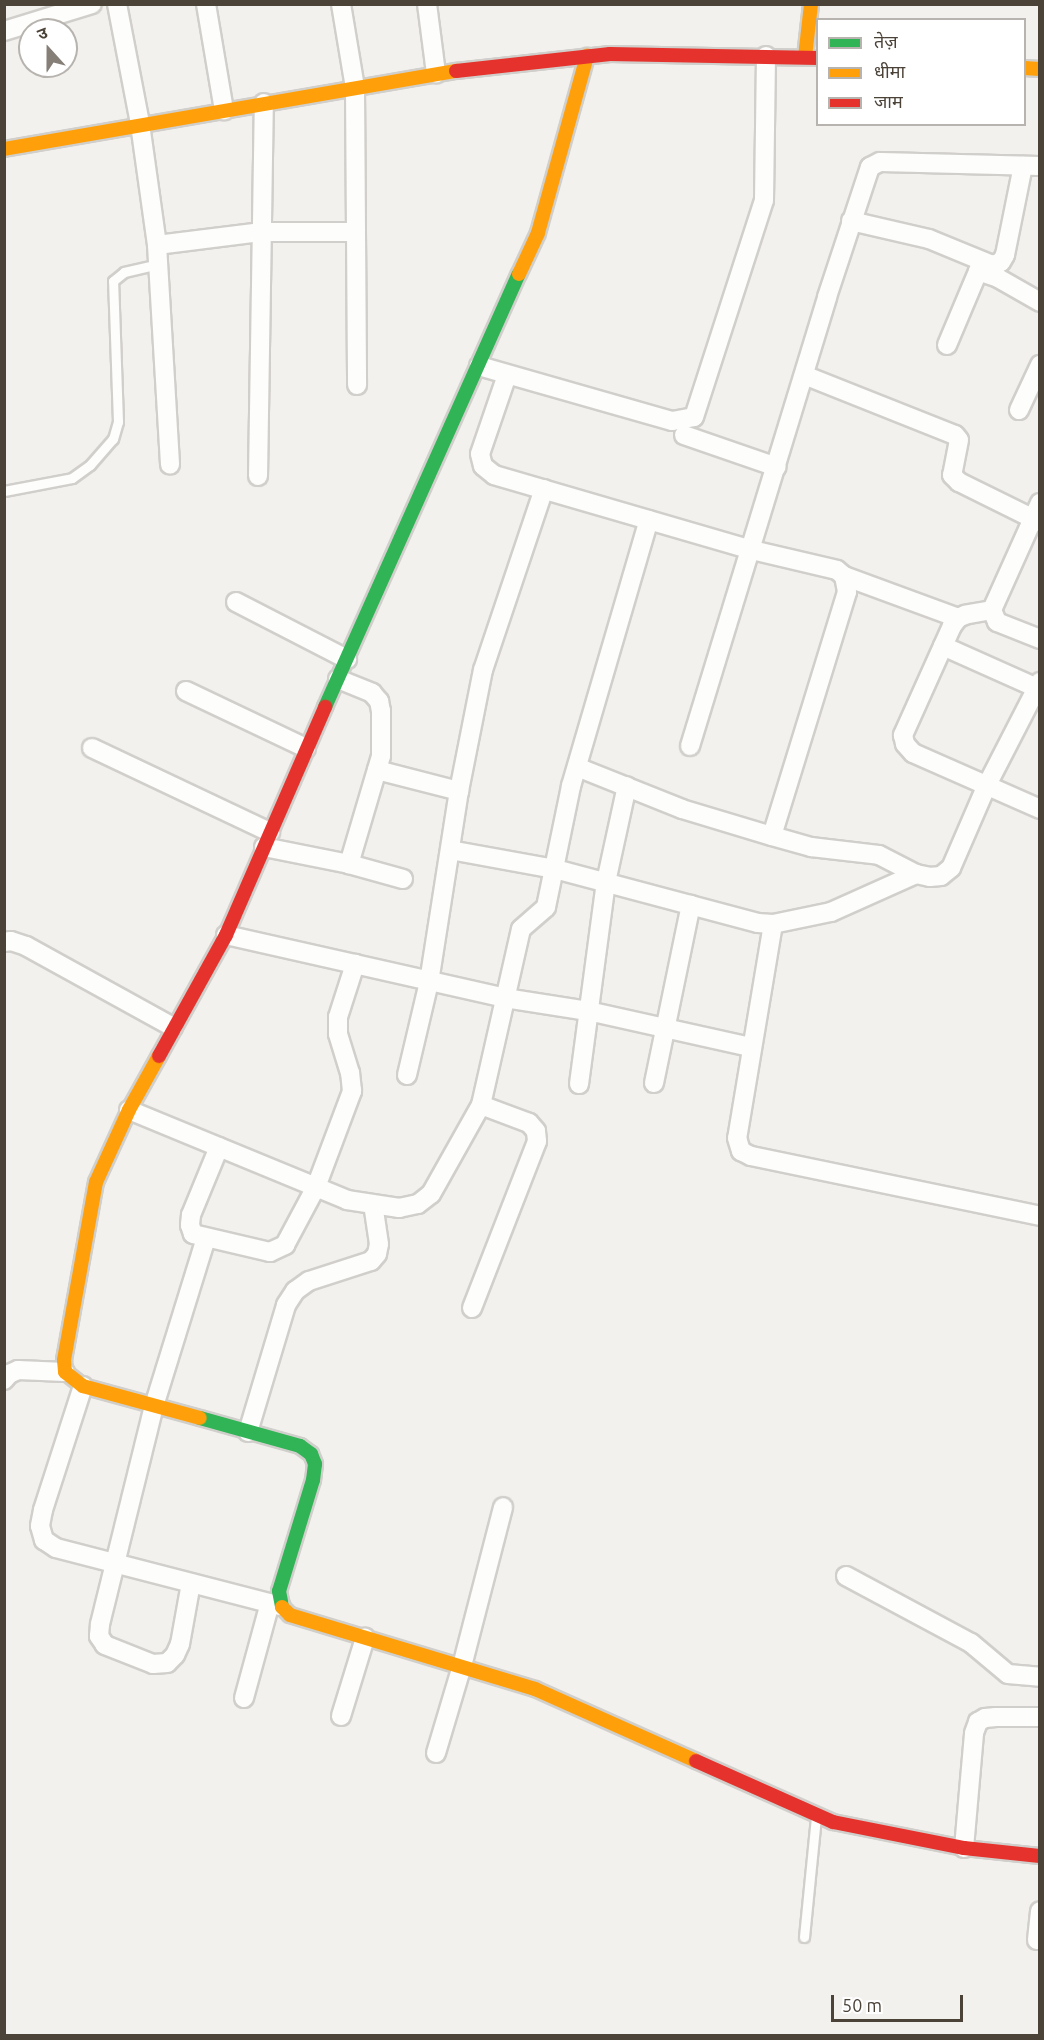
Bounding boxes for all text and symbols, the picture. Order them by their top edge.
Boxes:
north arrow [18,18,78,78]
legend [816,18,1026,126]
text: उ [35,23,50,43]
text: तेज़ [874,31,898,51]
text: धीमा [874,61,905,81]
text: जाम [874,91,903,111]
scale bar [834,1983,966,2021]
text: 50 m [842,1995,882,2015]

